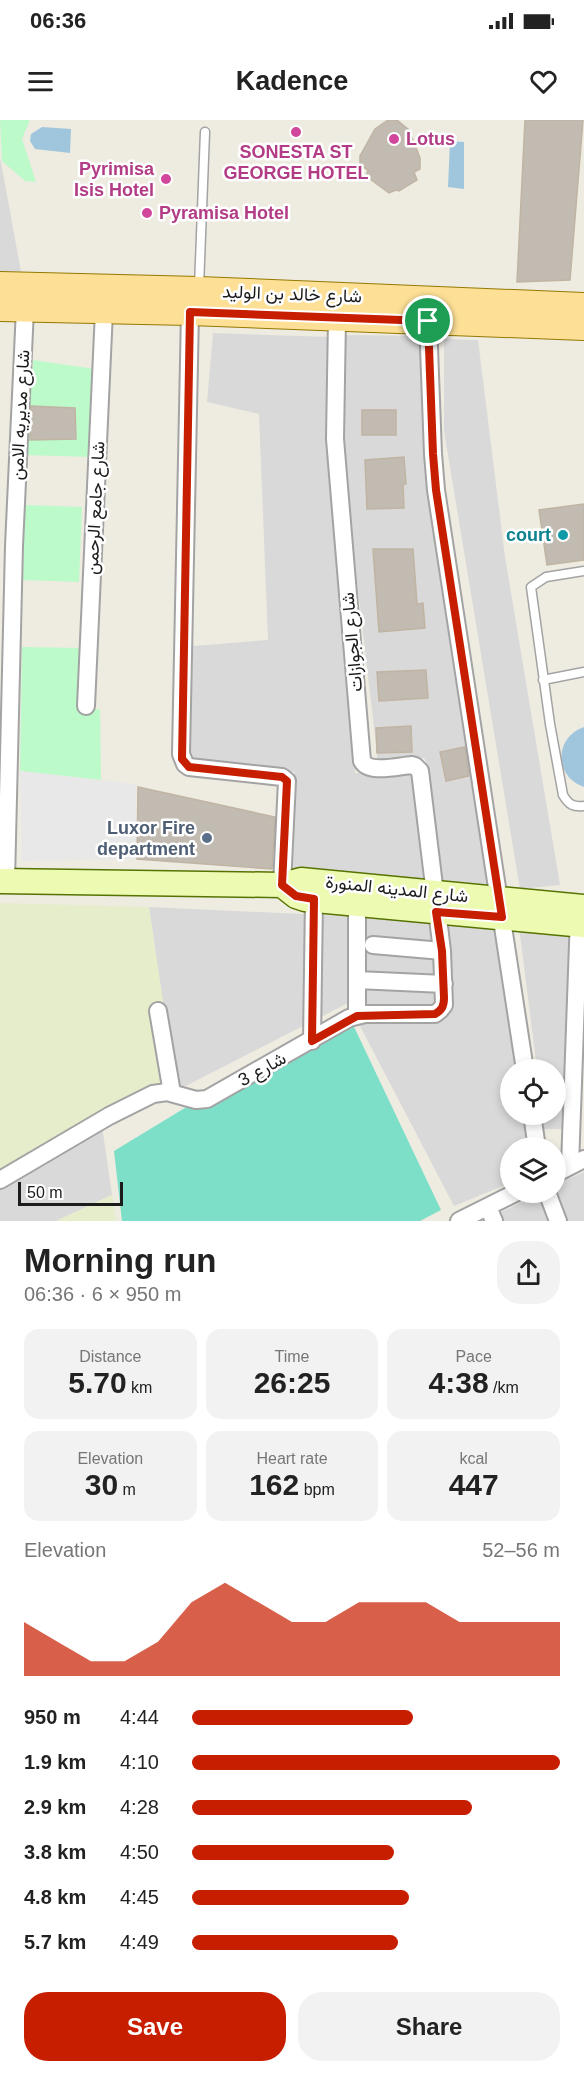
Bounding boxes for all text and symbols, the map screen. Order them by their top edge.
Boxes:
text: 06:36 [30,8,86,33]
icon: menu [24,65,57,98]
icon: heart [527,65,560,98]
text: Kadence [236,66,348,96]
marker: SONESTA ST GEORGE HOTEL [289,125,303,139]
place label: Lotus [406,129,455,149]
marker: Lotus [387,132,401,146]
place label: SONESTA ST GEORGE HOTEL [223,142,369,183]
place label: Pyrimisa Isis Hotel [74,159,155,200]
marker: Pyrimisa Isis Hotel [159,172,173,186]
place label: Pyramisa Hotel [159,203,289,223]
marker: Pyramisa Hotel [140,206,154,220]
street label: شارع خالد بن الوليد [222,282,362,308]
pin [402,295,453,346]
icon: arrive [411,304,444,337]
street label: شارع مديريه الامن [7,349,35,481]
street label: شارع جامع الرحمن [82,441,110,575]
place label: court [506,525,551,545]
marker: court [556,528,570,542]
street label: شارع الجوازات [338,591,368,693]
place label: Luxor Fire department [97,818,195,859]
marker: Luxor Fire department [200,831,214,845]
street label: شارع المدينه المنورة [324,872,469,908]
street label: شارع 3 [235,1048,290,1092]
map controls [500,1059,566,1203]
button: locate [500,1059,566,1125]
button: layers [500,1137,566,1203]
scale bar [18,1179,123,1206]
text: 50 m [27,1184,63,1201]
button: share [497,1241,560,1304]
text: Morning run [24,1242,216,1279]
text: 06:36 · 6 × 950 m [24,1283,181,1305]
text: Distance [79,1348,141,1365]
text: Time [275,1348,309,1365]
text: Pace [455,1348,492,1365]
text: 5.70 [68,1366,127,1399]
text: 26:25 [254,1366,330,1399]
text: 4:38 [429,1366,489,1399]
text: km [127,1379,152,1396]
text: /km [489,1379,519,1396]
text: Elevation [77,1450,143,1467]
text: Heart rate [256,1450,328,1467]
text: kcal [459,1450,488,1467]
text: 30 [85,1468,118,1501]
text: 162 [249,1468,299,1501]
text: 447 [449,1468,499,1501]
text: m [118,1481,136,1498]
text: bpm [299,1481,335,1498]
text: Elevation [24,1539,106,1561]
text: 52–56 m [482,1539,560,1561]
text: 950 m [24,1706,81,1728]
text: 4:44 [120,1706,159,1728]
text: 1.9 km [24,1751,86,1773]
text: 4:10 [120,1751,159,1773]
text: 2.9 km [24,1796,86,1818]
text: 4:28 [120,1796,159,1818]
text: 3.8 km [24,1841,86,1863]
text: 4:50 [120,1841,159,1863]
text: 4.8 km [24,1886,86,1908]
text: 4:45 [120,1886,159,1908]
text: 5.7 km [24,1931,86,1953]
text: 4:49 [120,1931,159,1953]
button: Save [24,1992,286,2061]
button: Share [298,1992,560,2061]

